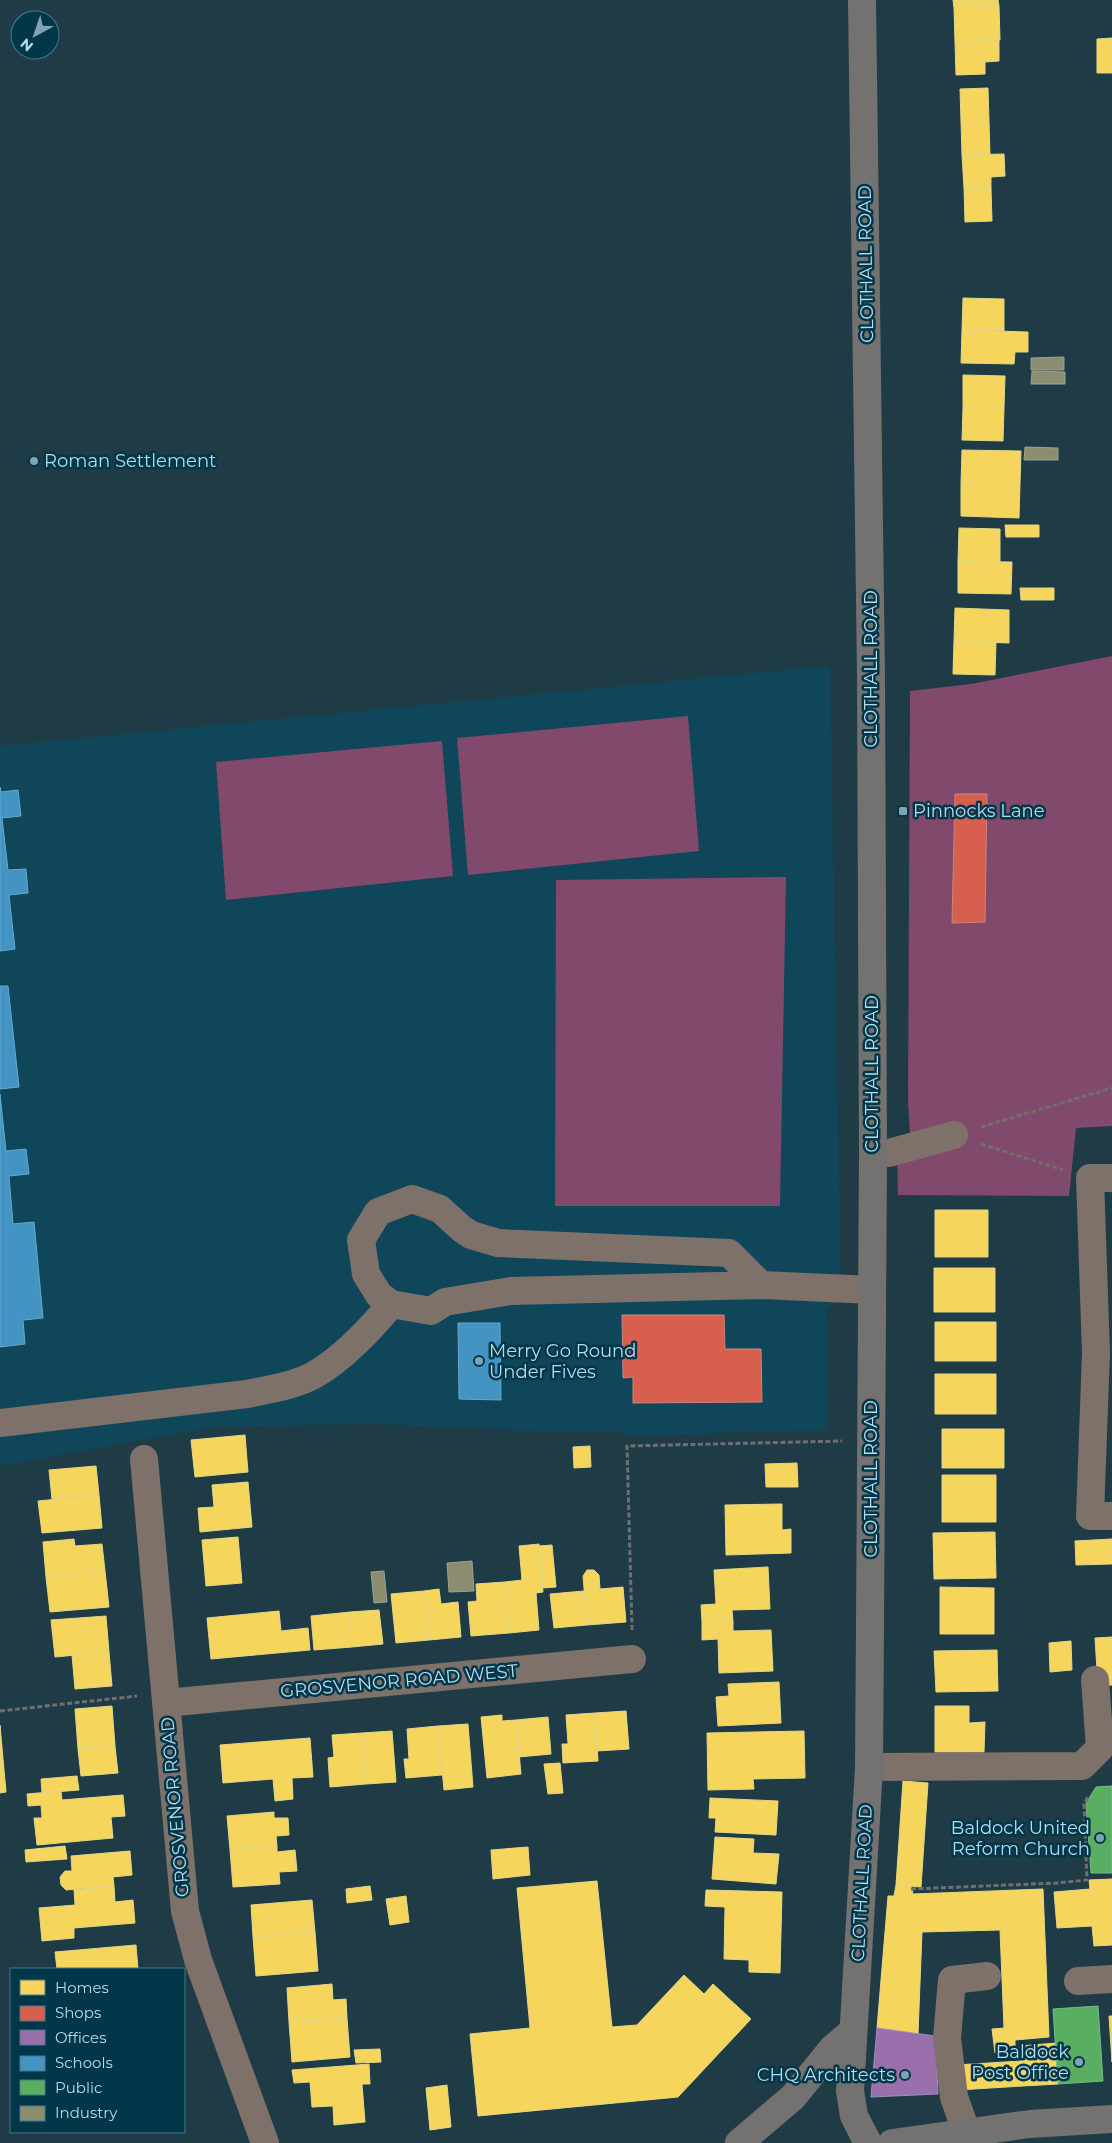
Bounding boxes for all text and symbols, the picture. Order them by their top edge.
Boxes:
north arrow [10,10,60,60]
text: N [17,34,37,55]
street label: CLOTHALL ROAD [854,185,878,343]
place label: Roman Settlement [44,450,216,472]
marker: Roman Settlement [28,455,40,467]
street label: CLOTHALL ROAD [860,590,882,748]
place label: Pinnocks Lane [913,800,1045,822]
marker: Pinnocks Lane [897,805,909,817]
street label: CLOTHALL ROAD [861,995,883,1153]
place label: Merry Go Round Under Fives [489,1340,636,1383]
marker: Merry Go Round Under Fives [473,1355,485,1367]
street label: CLOTHALL ROAD [860,1400,882,1558]
street label: GROSVENOR ROAD WEST [279,1660,519,1702]
street label: GROSVENOR ROAD [156,1716,194,1898]
street label: CLOTHALL ROAD [847,1804,877,1962]
place label: Baldock United Reform Church [951,1817,1090,1860]
marker: Baldock United Reform Church [1094,1832,1106,1844]
legend [10,1968,185,2133]
text: Homes [55,1978,109,1997]
text: Shops [55,2003,101,2022]
text: Offices [55,2028,107,2047]
place label: Baldock Post Office [971,2041,1069,2084]
text: Schools [55,2053,113,2072]
marker: Baldock Post Office [1073,2056,1085,2068]
place label: CHQ Architects [757,2064,895,2086]
marker: CHQ Architects [899,2069,911,2081]
text: Public [55,2078,103,2097]
text: Industry [55,2103,118,2122]

